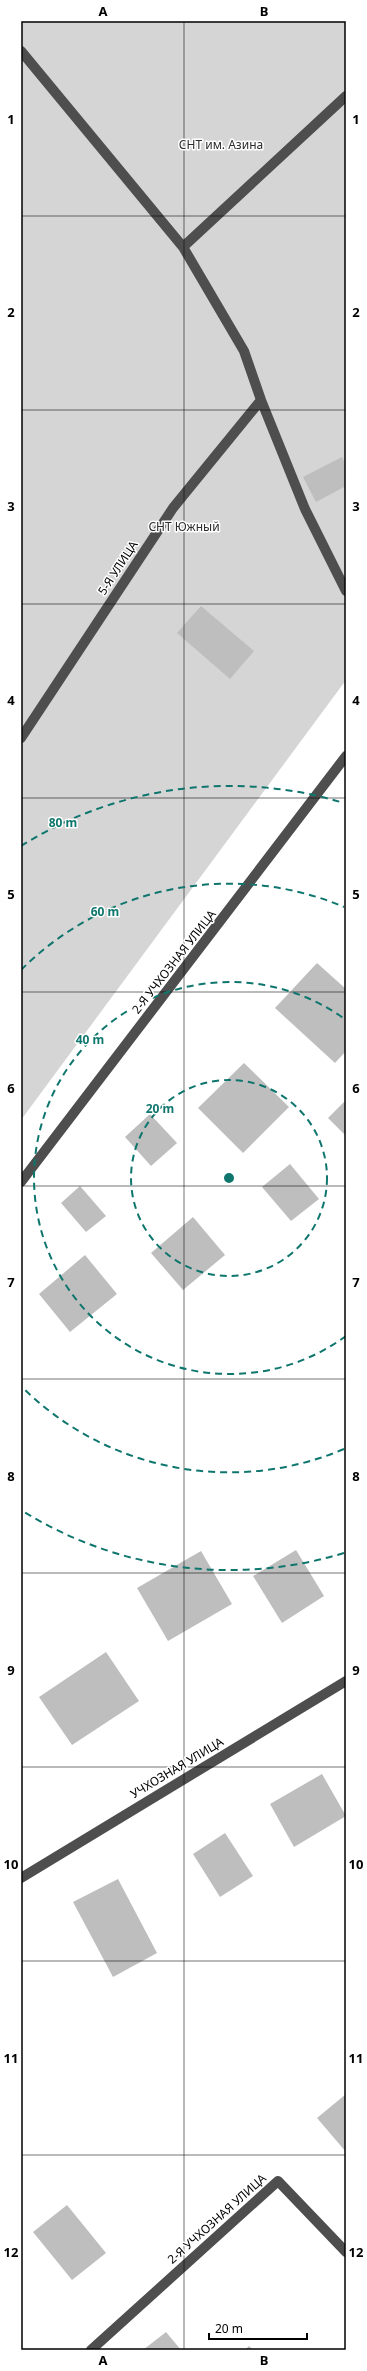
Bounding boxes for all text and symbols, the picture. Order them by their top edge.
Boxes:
text: A [99,2,108,20]
text: B [260,2,268,20]
text: 1 [7,110,15,128]
text: 1 [352,110,360,128]
park label: СНТ им. Азина [179,136,263,153]
text: 2 [7,303,15,321]
text: 2 [352,303,360,321]
text: 3 [7,497,15,515]
text: 3 [352,497,360,515]
park label: СНТ Южный [148,518,220,535]
street label: 5-Я УЛИЦА [94,537,142,598]
text: 4 [7,691,15,709]
text: 4 [352,691,360,709]
text: 80 m [49,814,77,831]
text: 5 [7,885,15,903]
text: 5 [352,885,360,903]
text: 60 m [91,903,119,920]
street label: 2-Я УЧХОЗНАЯ УЛИЦА [128,906,220,1017]
text: 40 m [76,1031,104,1048]
text: 6 [7,1079,15,1097]
text: 6 [352,1079,360,1097]
text: 20 m [146,1100,174,1117]
centre of rings [222,1171,236,1185]
text: 7 [7,1273,15,1291]
text: 7 [352,1273,360,1291]
text: 8 [7,1467,15,1485]
text: 8 [352,1467,360,1485]
text: 9 [7,1661,15,1679]
text: 9 [352,1661,360,1679]
street label: УЧХОЗНАЯ УЛИЦА [127,1733,227,1802]
text: 10 [4,1855,18,1873]
text: 10 [349,1855,363,1873]
text: 11 [4,2049,18,2067]
text: 11 [349,2049,363,2067]
street label: 2-Я УЧХОЗНАЯ УЛИЦА [164,2169,270,2268]
text: 12 [4,2243,18,2261]
text: 12 [349,2243,363,2261]
scale bar [209,2315,307,2341]
text: 20 m [215,2320,243,2337]
text: A [99,2351,108,2369]
text: B [260,2351,268,2369]

